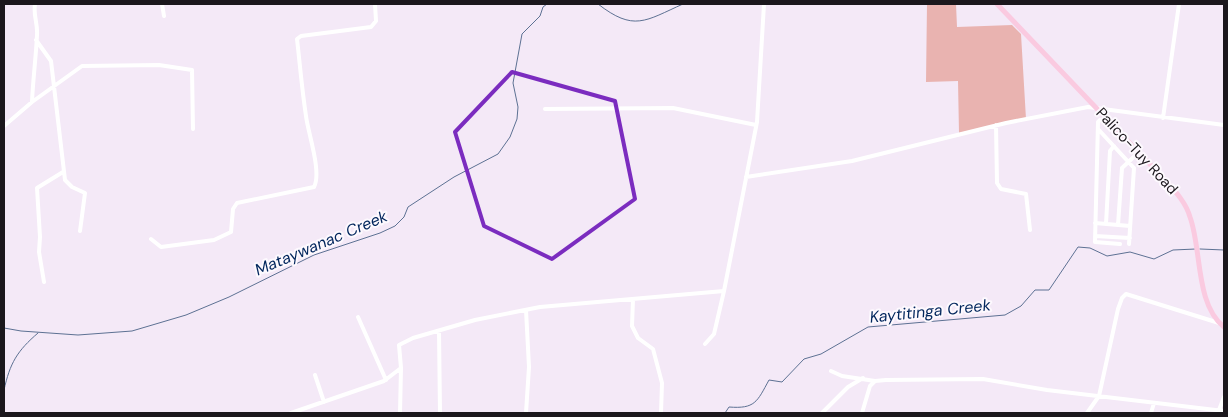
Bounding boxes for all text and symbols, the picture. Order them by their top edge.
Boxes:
street label: Palico-Tuy Road [1092,103,1182,199]
water label: Mataywanac Creek [251,205,391,280]
water label: Kaytitinga Creek [868,294,992,328]

